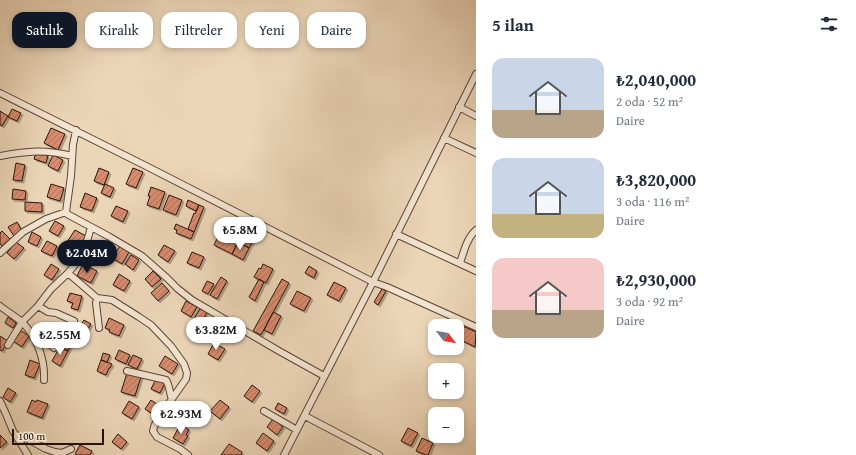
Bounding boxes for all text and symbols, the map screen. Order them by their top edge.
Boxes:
chip: Satılık [12,12,77,48]
chip: Kiralık [85,12,153,48]
chip: Filtreler [161,12,237,48]
chip: Yeni [245,12,299,48]
chip: Daire [307,12,366,48]
text: 5 ilan [492,12,534,37]
icon: filters [818,13,840,35]
text: ₺2,040,000 [616,67,696,92]
icon: home [524,74,572,122]
text: 2 oda · 52 m² [616,92,683,111]
text: Daire [616,111,645,130]
text: ₺3,820,000 [616,167,696,192]
icon: home [524,174,572,222]
text: 3 oda · 116 m² [616,192,689,211]
text: Daire [616,211,645,230]
pin: ₺5.8M [212,217,268,251]
text: ₺5.8M [222,220,258,239]
pin: ₺2.04M [54,240,120,274]
text: ₺2.04M [66,243,108,262]
text: ₺2,930,000 [616,267,696,292]
icon: home [524,274,572,322]
text: 3 oda · 92 m² [616,292,683,311]
text: Daire [616,311,645,330]
pin: ₺3.82M [183,317,249,351]
north arrow [428,319,464,355]
map controls [428,319,464,443]
text: ₺3.82M [195,320,237,339]
pin: ₺2.55M [27,322,93,356]
text: ₺2.55M [39,325,81,344]
button: + [428,363,464,399]
pin: ₺2.93M [148,401,214,435]
text: ₺2.93M [160,404,202,423]
button: − [428,407,464,443]
scale bar [12,427,104,446]
text: 100 m [18,428,45,444]

